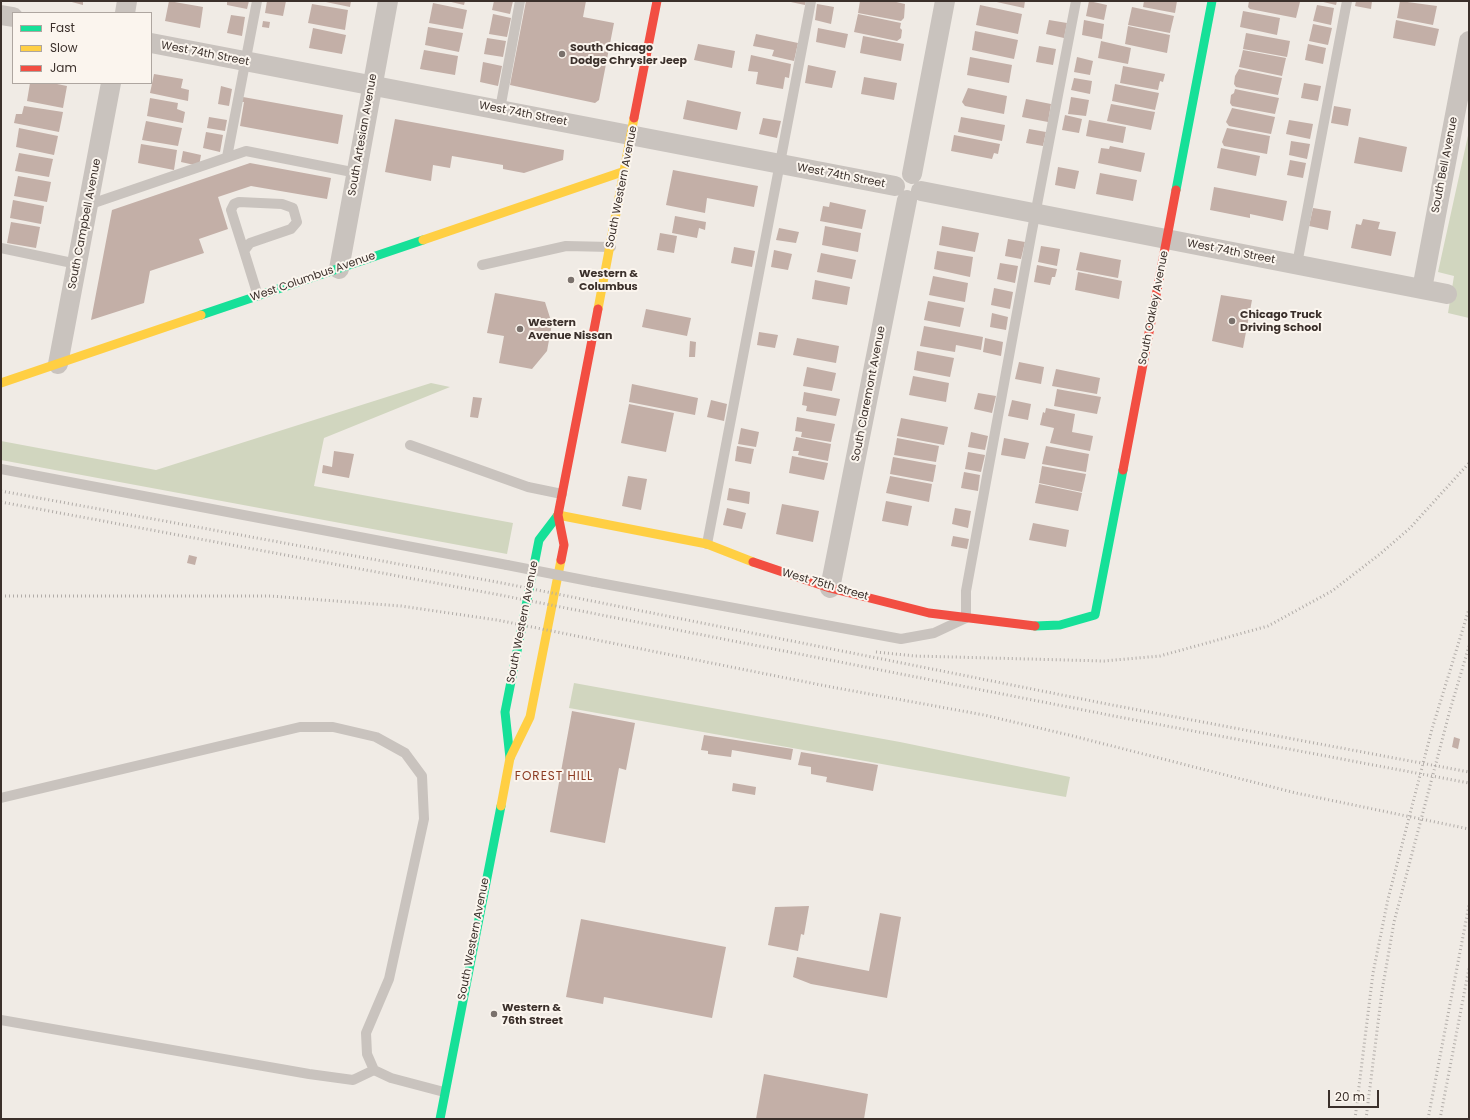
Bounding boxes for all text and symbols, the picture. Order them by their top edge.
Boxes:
legend [12,12,152,84]
text: Fast [50,19,75,36]
text: Slow [50,39,78,56]
street label: West 74th Street [160,39,250,69]
place label: South Chicago Dodge Chrysler Jeep [570,41,687,67]
marker: South Chicago Dodge Chrysler Jeep [557,49,567,59]
text: Jam [50,59,77,76]
street label: South Artesian Avenue [346,73,380,197]
street label: West 74th Street [478,99,568,129]
street label: South Bell Avenue [1429,116,1461,214]
street label: South Western Avenue [604,125,640,249]
street label: South Campbell Avenue [66,157,104,291]
street label: West 74th Street [796,161,886,191]
street label: West 74th Street [1186,237,1276,267]
street label: West Columbus Avenue [249,249,377,305]
street label: South Oakley Avenue [1136,250,1172,366]
place label: Western & Columbus [579,267,638,293]
marker: Western & Columbus [566,275,576,285]
place label: Chicago Truck Driving School [1240,308,1322,334]
place label: Western Avenue Nissan [528,316,612,342]
marker: Chicago Truck Driving School [1227,316,1237,326]
marker: Western Avenue Nissan [515,324,525,334]
street label: South Claremont Avenue [849,325,889,463]
street label: South Western Avenue [505,560,541,684]
street label: West 75th Street [780,566,870,604]
district label: FOREST HILL [515,770,593,784]
street label: South Western Avenue [456,877,492,1001]
place label: Western & 76th Street [502,1001,563,1027]
marker: Western & 76th Street [489,1009,499,1019]
scale bar [1330,1082,1381,1108]
text: 20 m [1335,1088,1365,1105]

